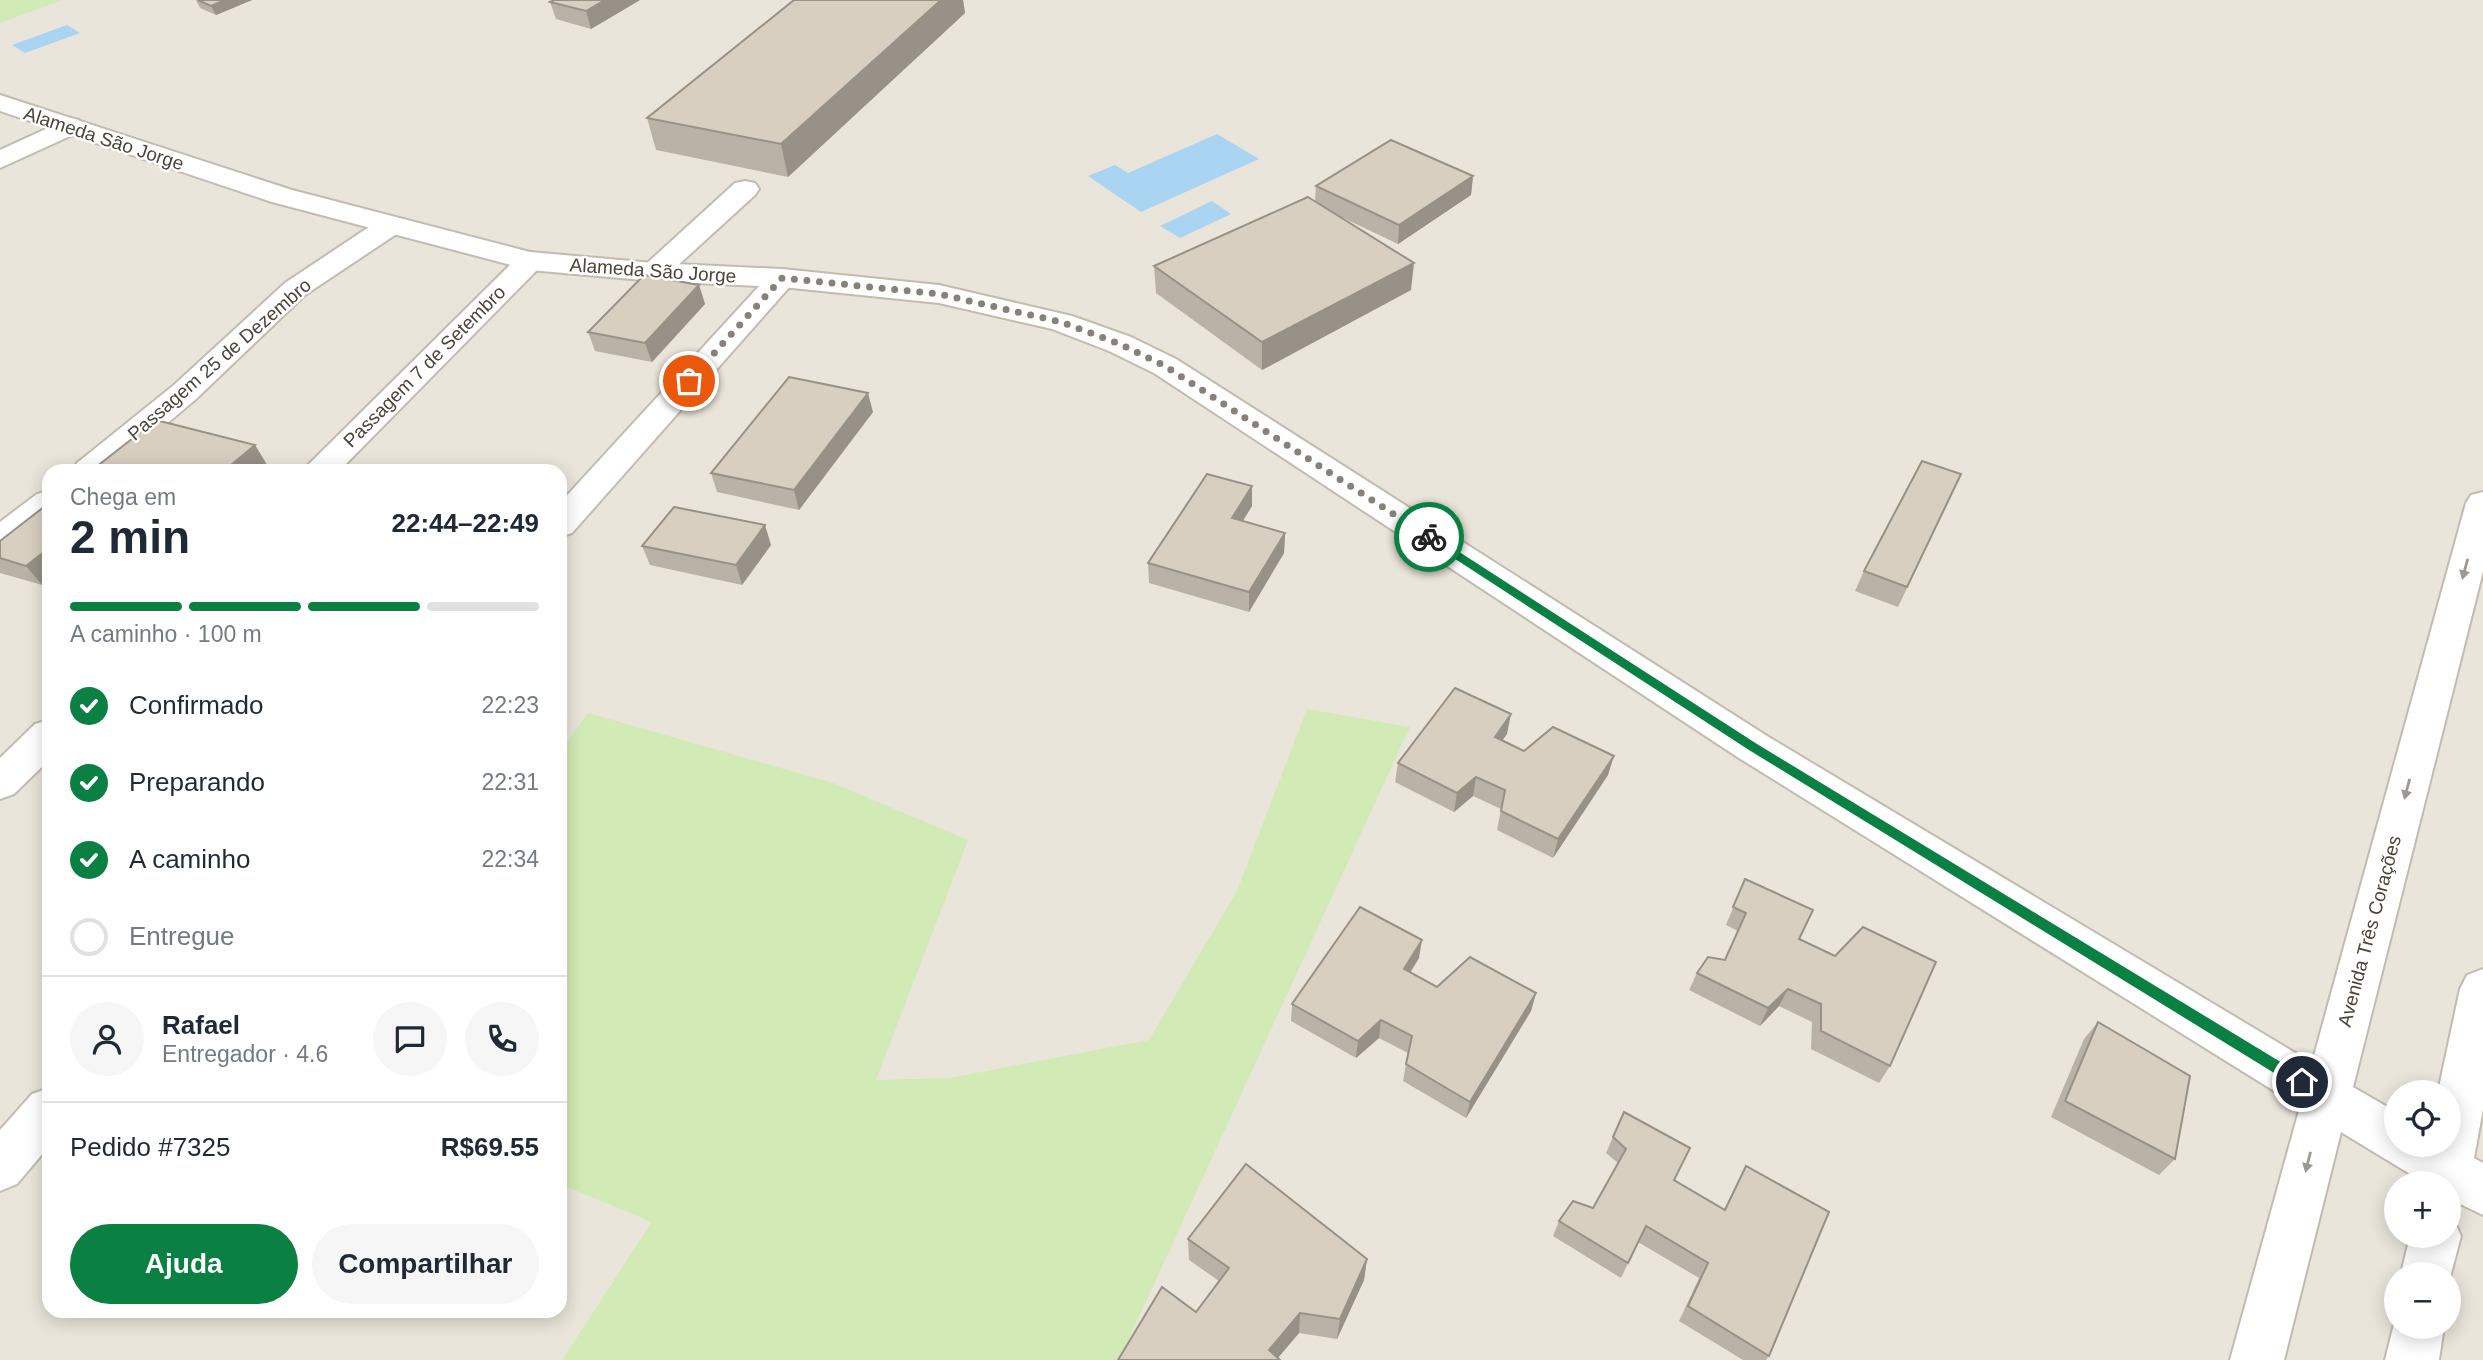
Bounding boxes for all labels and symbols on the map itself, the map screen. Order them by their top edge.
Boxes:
street label: Alameda São Jorge [21,103,186,174]
street label: Alameda São Jorge [569,254,737,287]
street label: Passagem 25 de Dezembro [124,274,315,445]
street label: Passagem 7 de Setembro [339,281,509,451]
pin [659,351,719,411]
courier [1394,502,1464,572]
one-way arrow [2460,559,2470,580]
one-way arrow [2401,778,2412,800]
street label: Avenida Três Corações [2334,833,2405,1029]
pin [2272,1052,2332,1112]
one-way arrow [2302,1151,2313,1173]

